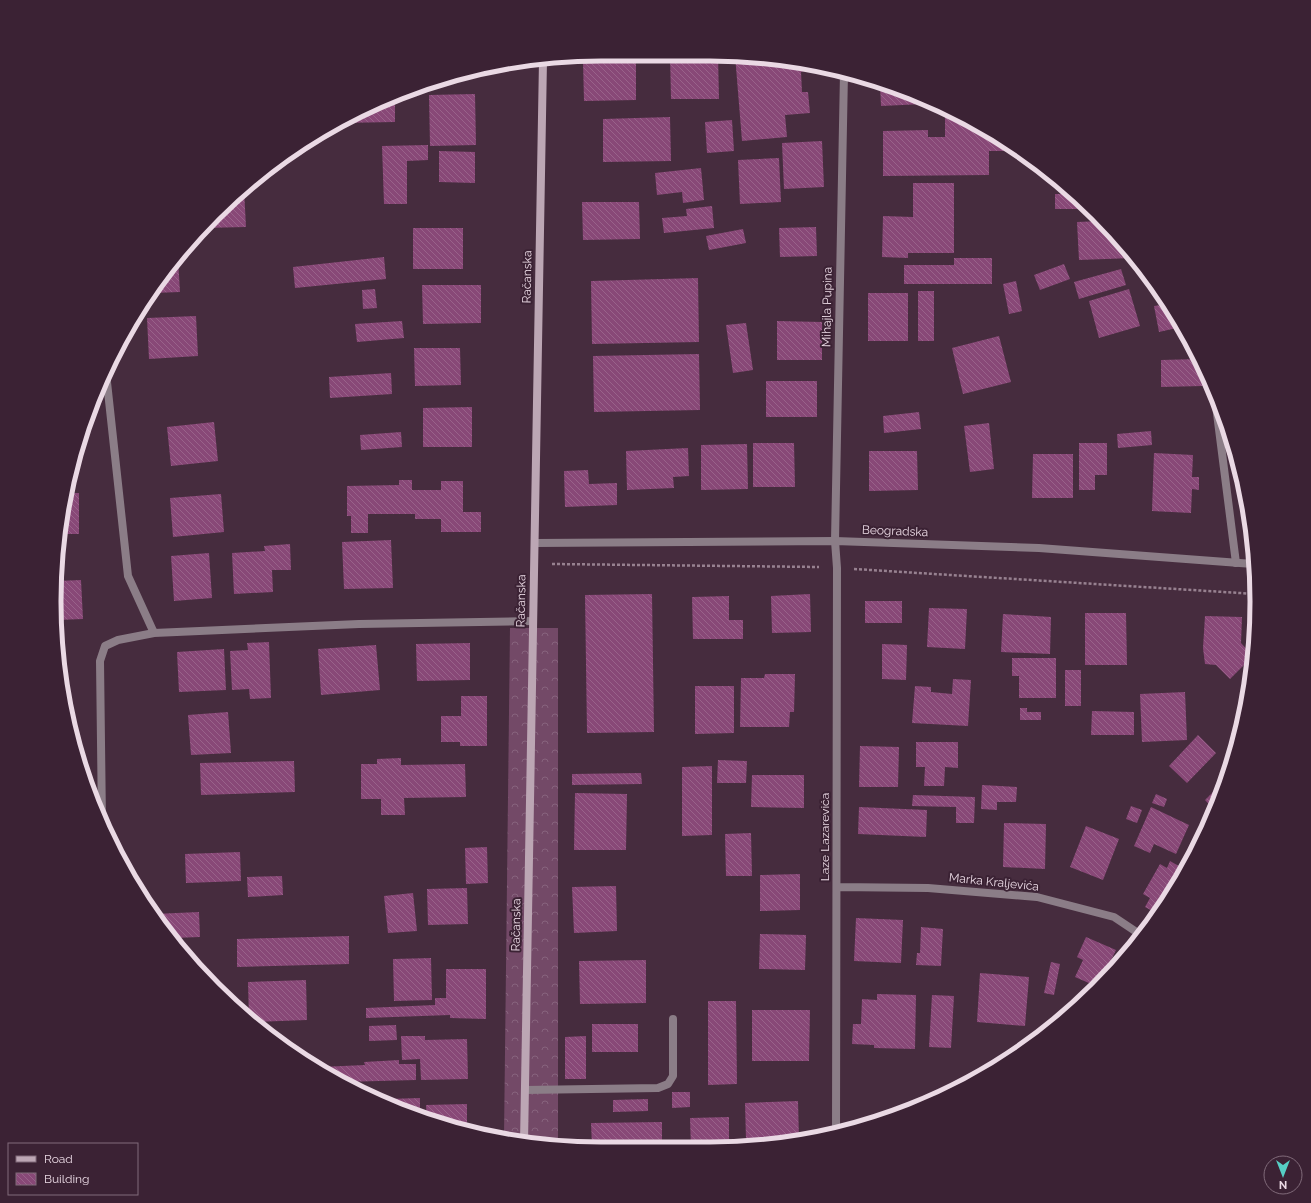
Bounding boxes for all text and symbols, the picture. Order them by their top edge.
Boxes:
street label: Račanska [520,250,534,304]
street label: Mihajla Pupina [819,267,835,347]
street label: Beogradska [862,523,928,539]
street label: Račanska [514,574,528,628]
street label: Laze Lazarevića [818,793,832,881]
street label: Marka Kraljevića [948,870,1040,894]
street label: Račanska [509,898,523,952]
legend [8,1143,138,1195]
text: Road [44,1152,73,1166]
north arrow [1263,1155,1303,1195]
text: Building [44,1172,90,1186]
text: N [1279,1178,1287,1191]

